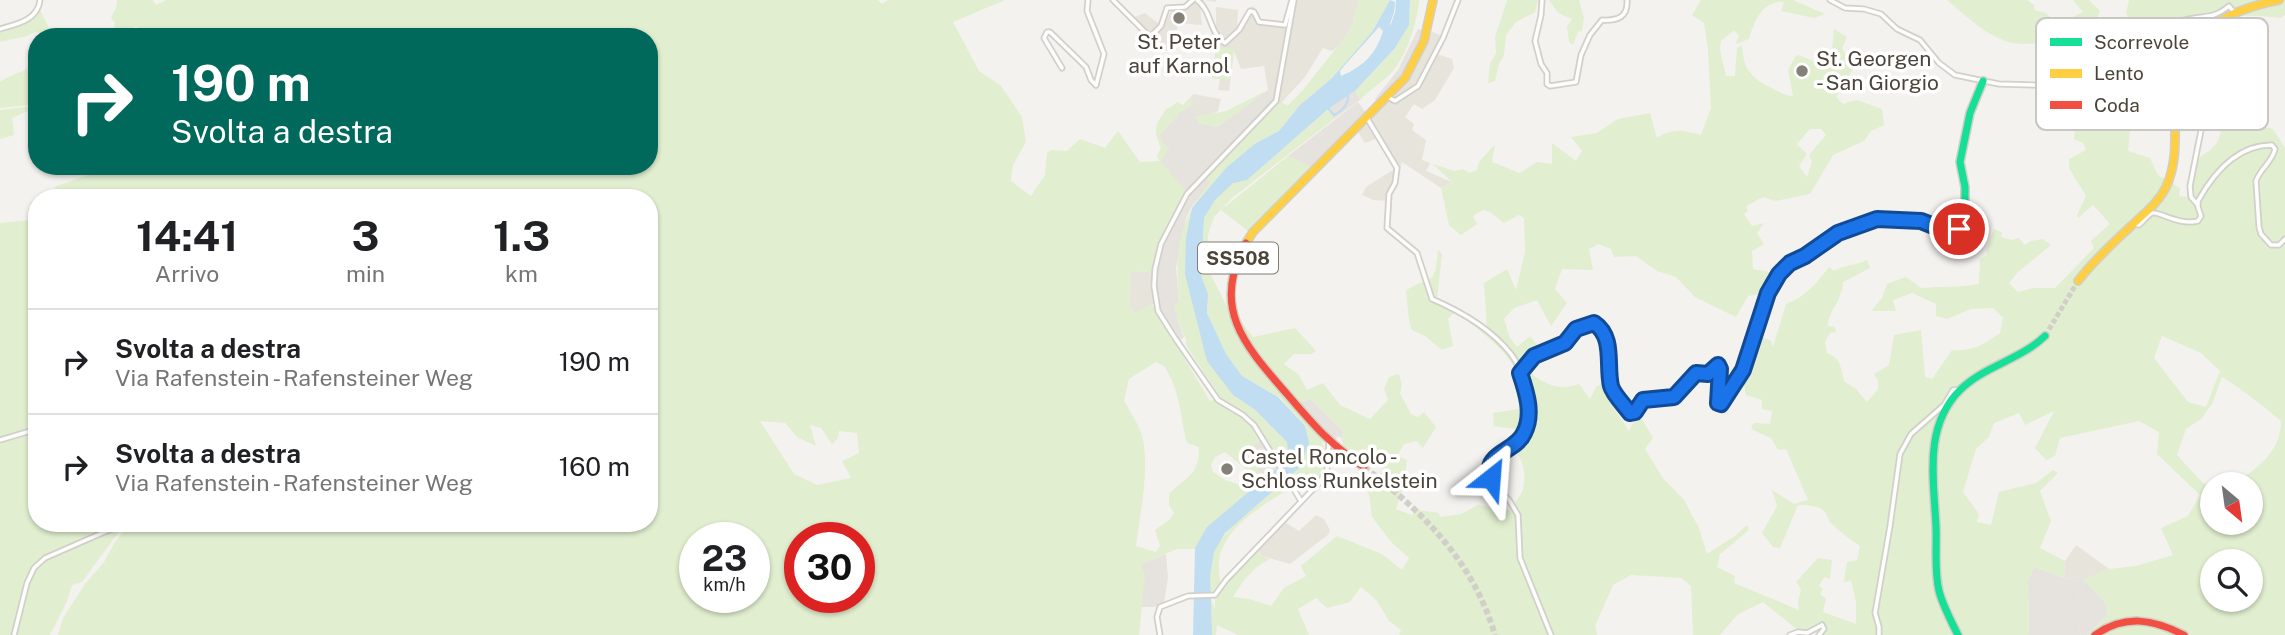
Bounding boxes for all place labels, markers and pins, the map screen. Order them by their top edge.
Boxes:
marker: St. Peter auf Karnol [1171,10,1187,26]
place label: St. Peter auf Karnol [1128,29,1230,78]
place label: St. Georgen - San Giorgio [1816,46,1939,95]
marker: St. Georgen - San Giorgio [1794,63,1810,79]
pin [1929,199,1989,259]
place label: Castel Roncolo - Schloss Runkelstein [1241,444,1438,493]
marker: Castel Roncolo - Schloss Runkelstein [1219,461,1235,477]

